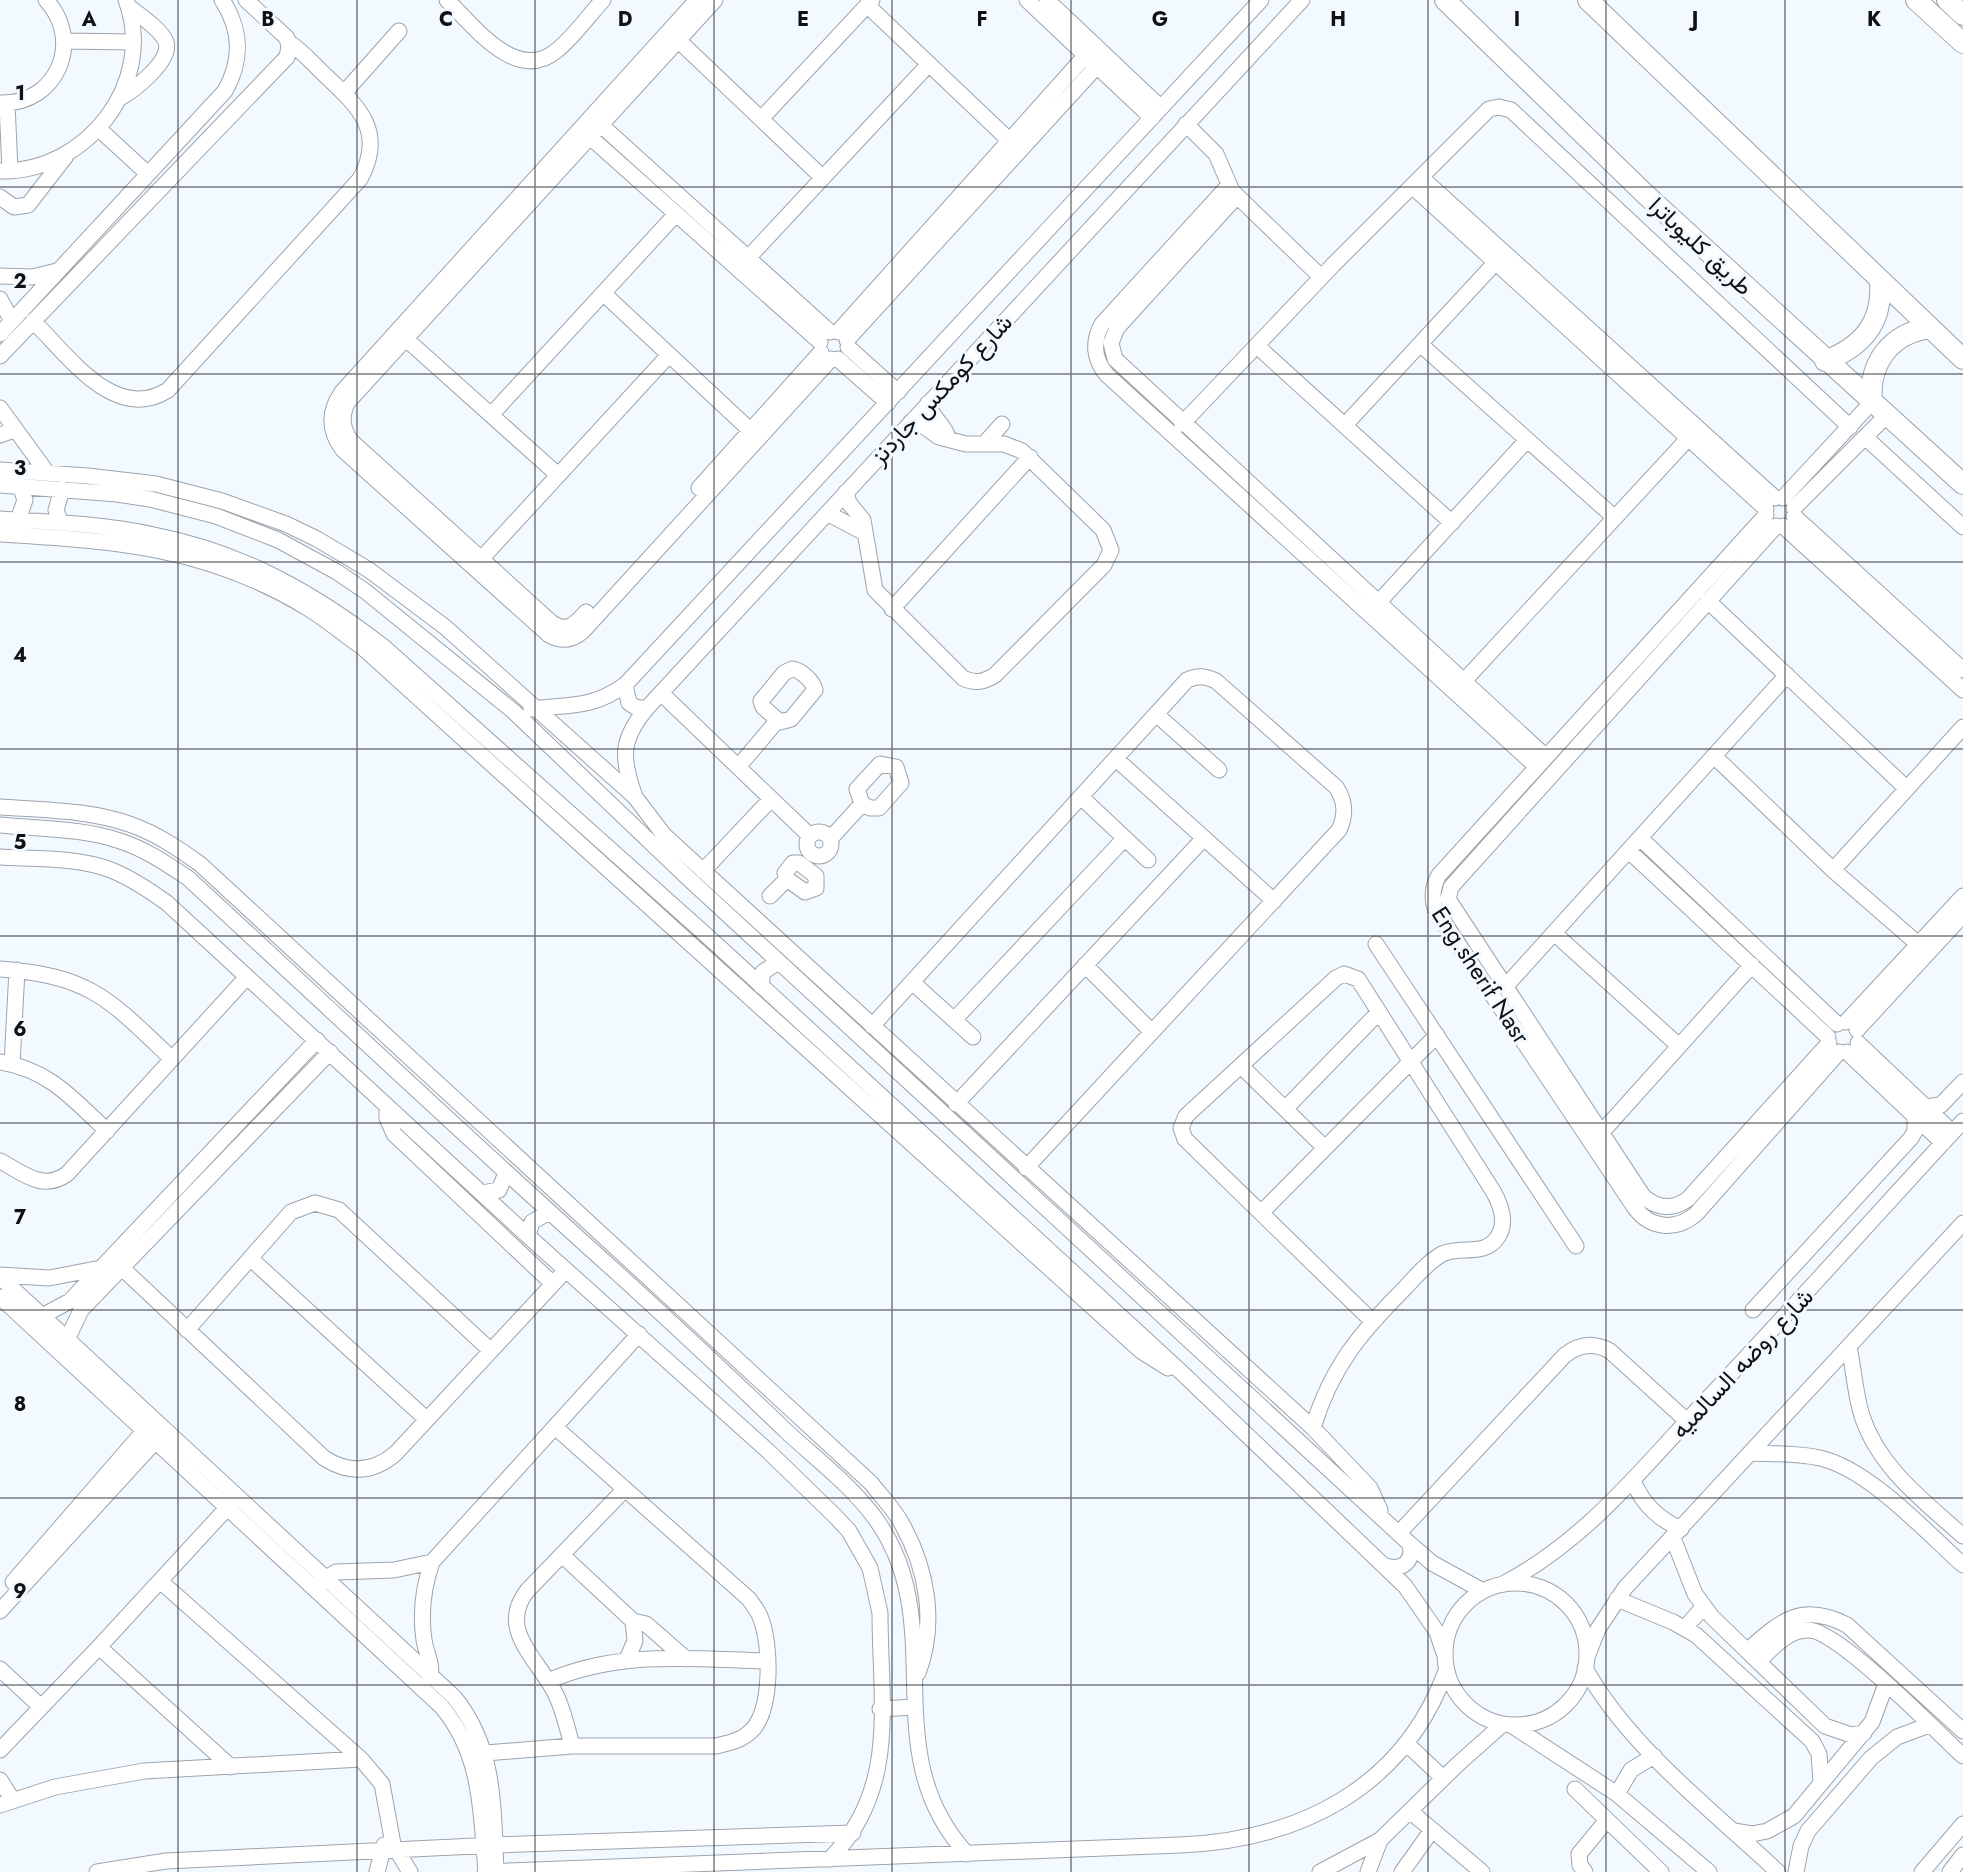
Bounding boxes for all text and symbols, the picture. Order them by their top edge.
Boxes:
text: A [81,5,97,34]
text: B [261,5,275,34]
text: C [439,5,453,34]
text: D [618,5,632,34]
text: E [797,5,809,34]
text: F [976,5,988,34]
text: G [1152,5,1168,34]
text: H [1330,5,1346,34]
text: I [1514,5,1520,34]
text: J [1688,5,1698,34]
text: K [1867,5,1881,34]
text: 1 [15,79,25,108]
street label: طريق كليوباترا [1641,189,1761,303]
text: 2 [13,267,27,296]
street label: شارع كومكس جاردنز [861,306,1020,473]
text: 3 [14,454,26,483]
text: 4 [13,641,27,670]
text: 5 [14,828,27,857]
street label: Eng.sherif Nasr [1423,899,1539,1051]
text: 6 [13,1015,27,1044]
text: 7 [14,1203,27,1232]
street label: شارع روضه السالميه [1663,1280,1821,1446]
text: 8 [14,1390,26,1419]
text: 9 [13,1577,27,1606]

